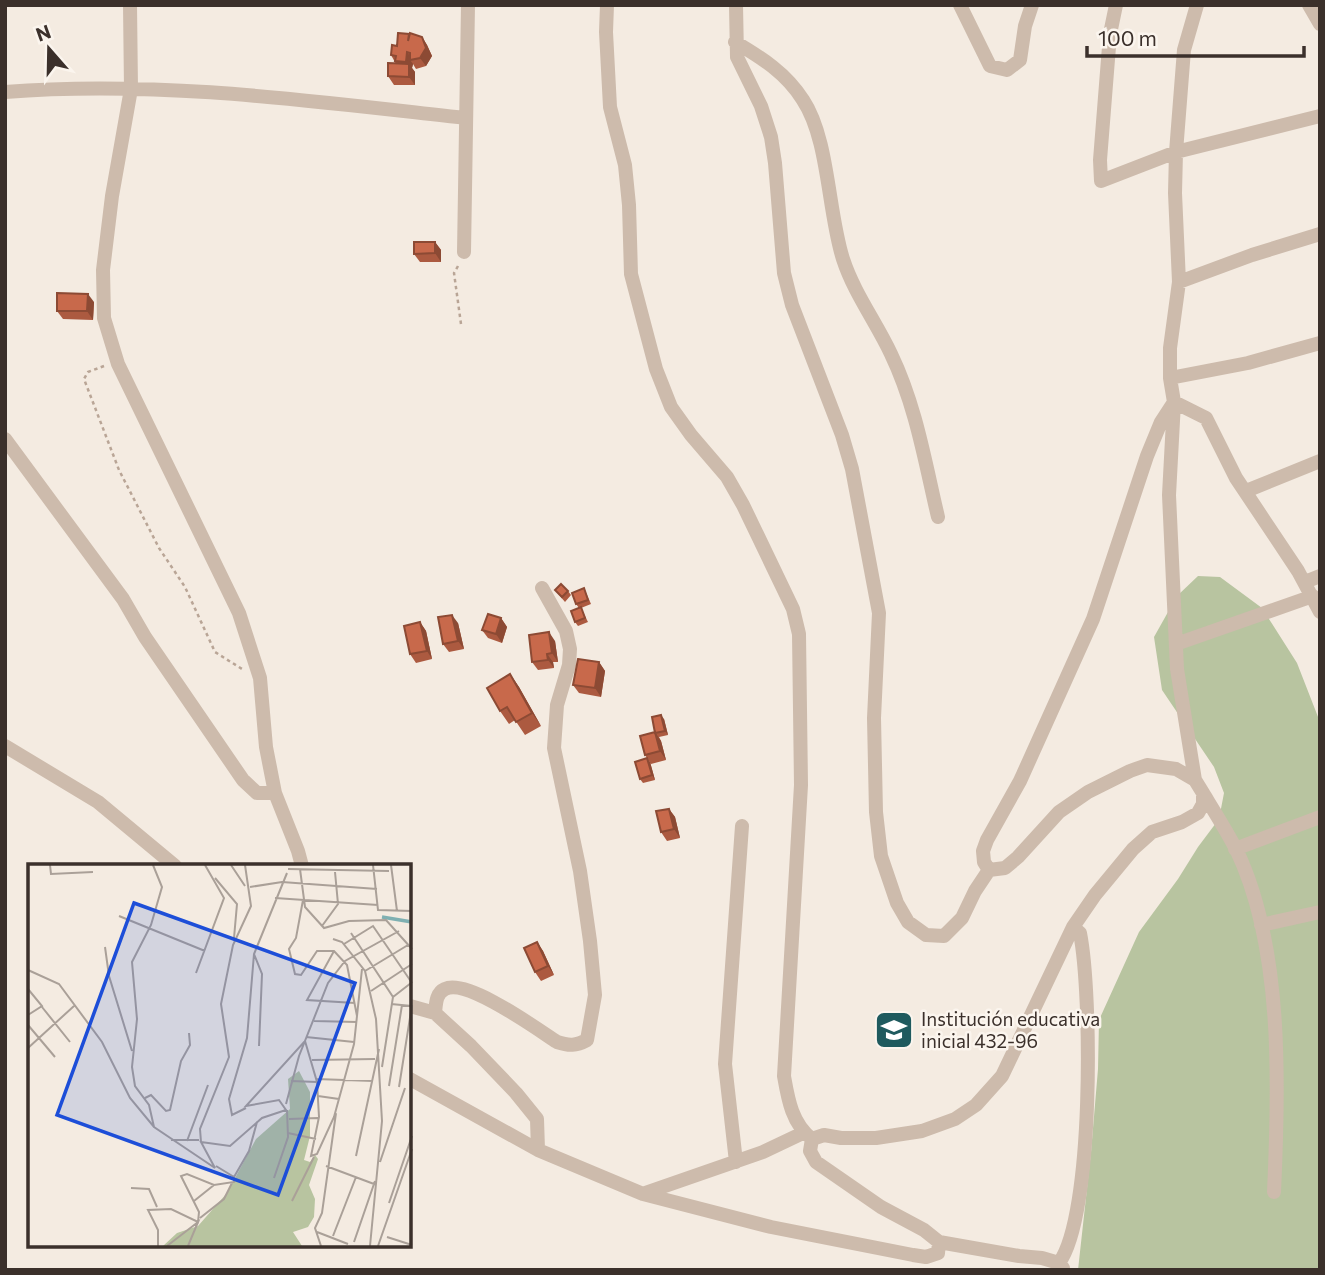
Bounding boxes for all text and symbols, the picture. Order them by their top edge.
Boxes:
north arrow [14,14,84,84]
scale bar [1087,14,1304,58]
text: N [32,19,54,46]
text: 100 m [1098,25,1157,50]
inset map [28,864,411,1247]
place label: Institución educativa inicial 432-96 [921,1007,1100,1052]
school or university icon: Institución educativa inicial 432-96 [873,1009,915,1051]

